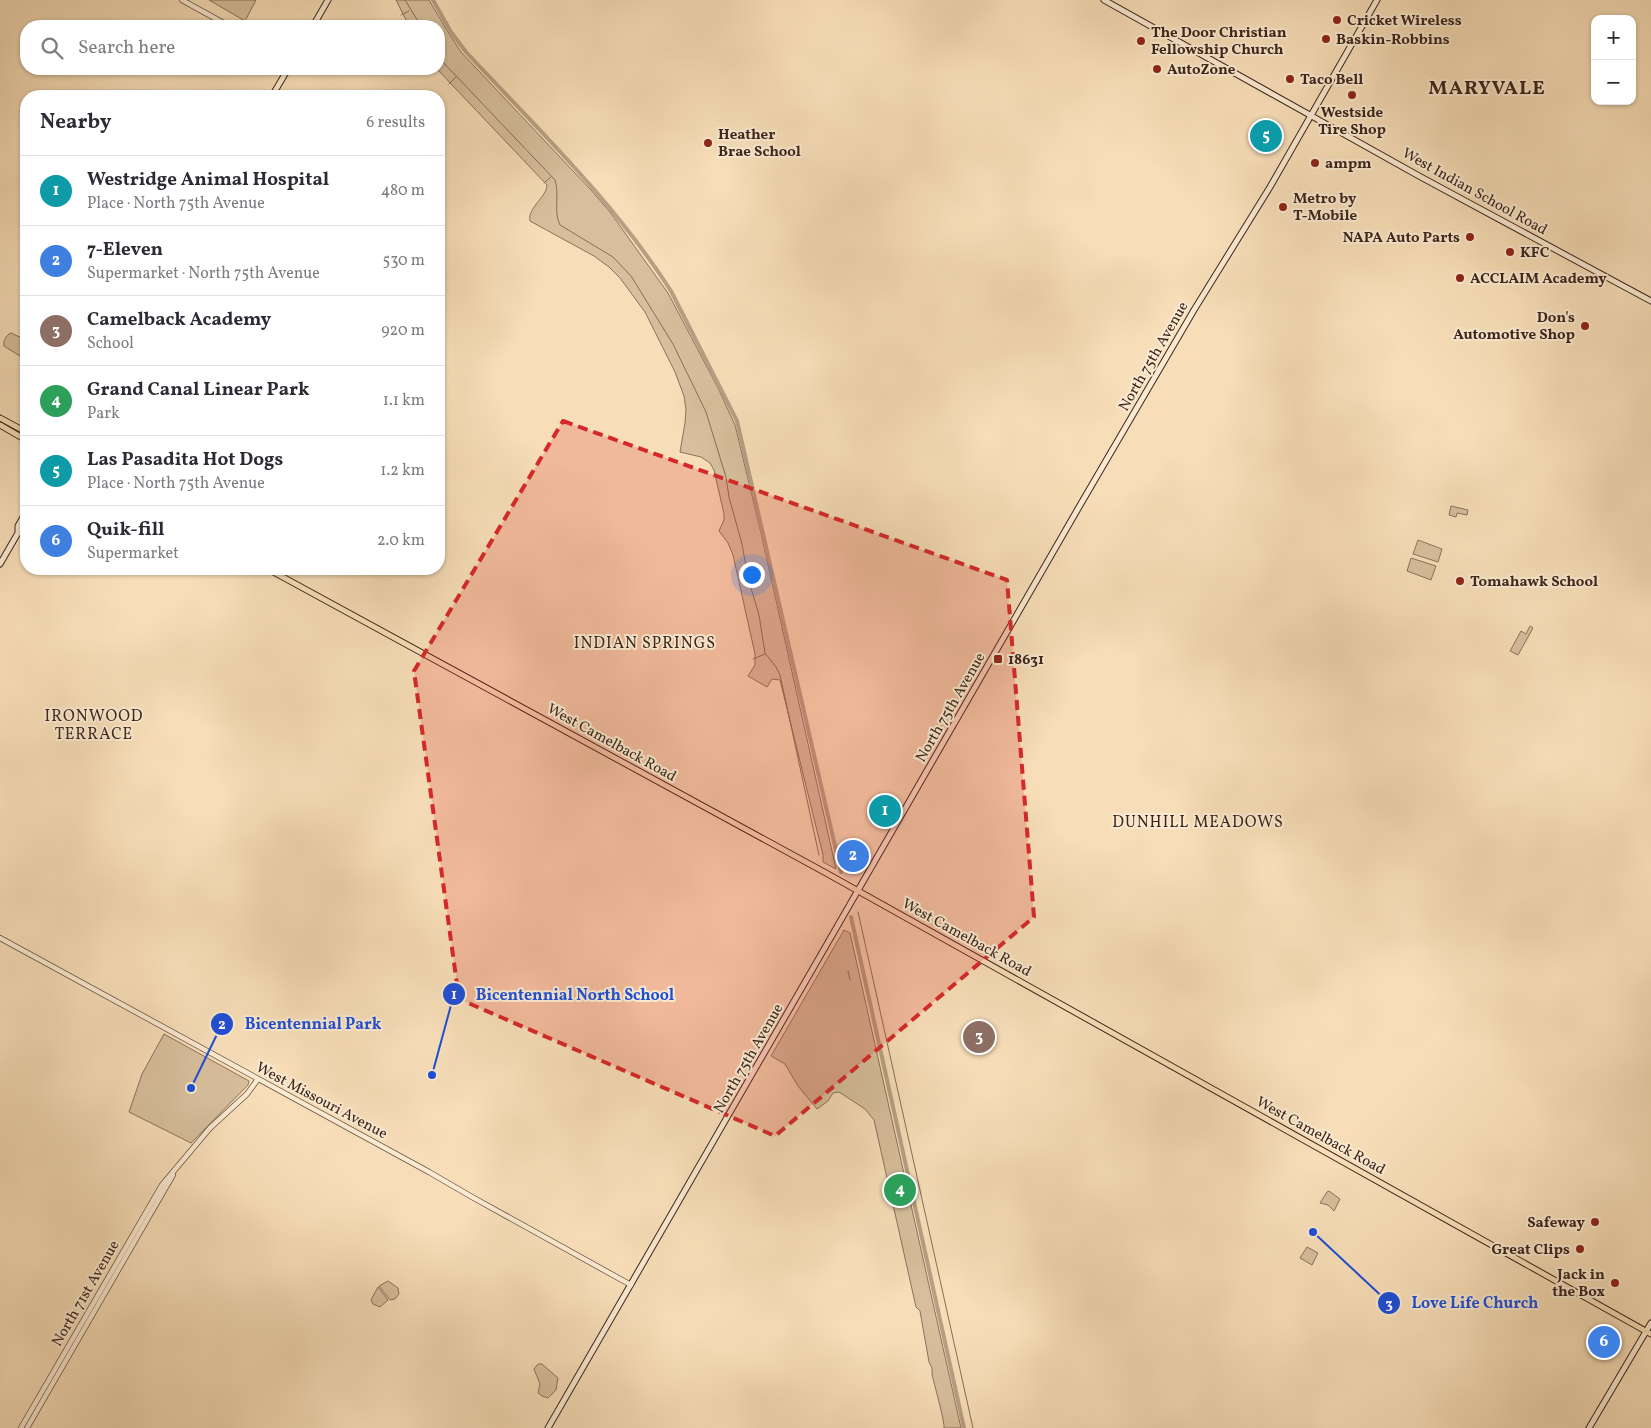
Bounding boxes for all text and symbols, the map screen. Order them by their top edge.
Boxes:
place label: Cricket Wireless [1347,11,1462,32]
marker: Cricket Wireless [1331,14,1343,26]
map controls [1591,15,1636,105]
button: + [1591,15,1636,60]
search box [20,20,445,75]
place label: The Door Christian Fellowship Church [1151,23,1287,61]
place label: Baskin-Robbins [1336,30,1450,51]
marker: Baskin-Robbins [1320,33,1332,45]
icon: search [38,34,66,62]
text: Search here [78,35,175,61]
marker: The Door Christian Fellowship Church [1135,35,1147,47]
place label: AutoZone [1167,60,1236,81]
button: − [1591,60,1636,105]
marker: AutoZone [1151,63,1163,75]
place label: Taco Bell [1300,70,1363,91]
marker: Taco Bell [1284,73,1296,85]
district label: MARYVALE [1428,75,1546,103]
marker: Westside Tire Shop [1346,89,1358,101]
place label: Westside Tire Shop [1318,103,1386,141]
text: Nearby [40,108,111,137]
text: 6 results [366,112,425,134]
pin: 5 [1250,117,1282,155]
place label: Heather Brae School [718,125,801,163]
marker: Heather Brae School [702,137,714,149]
street label: West Indian School Road [1398,144,1551,241]
place label: ampm [1325,154,1372,175]
marker: ampm [1309,157,1321,169]
text: Westridge Animal Hospital [87,167,329,193]
text: 1 [53,180,59,202]
text: 480 m [381,180,425,202]
place label: Metro by T-Mobile [1293,189,1358,227]
text: Place · North 75th Avenue [87,193,265,215]
marker: Metro by T-Mobile [1277,201,1289,213]
place label: NAPA Auto Parts [1343,228,1460,249]
marker: NAPA Auto Parts [1464,231,1476,243]
text: 7-Eleven [87,237,163,263]
place label: KFC [1520,243,1550,264]
marker: KFC [1504,246,1516,258]
text: 2 [52,250,60,272]
text: 530 m [382,250,425,272]
text: Supermarket · North 75th Avenue [87,263,320,285]
place label: ACCLAIM Academy [1470,269,1607,290]
marker: ACCLAIM Academy [1454,272,1466,284]
street label: North 75th Avenue [1114,298,1194,415]
text: Camelback Academy [87,307,271,333]
place label: Don's Automotive Shop [1453,308,1575,346]
text: 3 [52,320,60,342]
text: 920 m [381,320,425,342]
marker: Don's Automotive Shop [1579,320,1591,332]
text: School [87,333,134,355]
text: Grand Canal Linear Park [87,377,310,403]
text: 4 [51,390,61,412]
text: 1.1 km [383,390,425,412]
text: Park [87,403,120,425]
text: Las Pasadita Hot Dogs [87,447,283,473]
text: 5 [52,460,60,482]
text: 1.2 km [380,460,425,482]
text: Place · North 75th Avenue [87,473,265,495]
text: Quik-fill [87,517,165,543]
text: 6 [52,530,60,552]
text: 2.0 km [377,530,425,552]
text: Supermarket [87,543,179,565]
your location [739,562,765,588]
place label: Tomahawk School [1470,572,1598,593]
marker: Tomahawk School [1454,575,1466,587]
district label: INDIAN SPRINGS [574,633,716,655]
street label: North 75th Avenue [911,649,991,766]
place label: 18631 [1008,650,1044,671]
marker: 18631 [992,653,1004,665]
street label: West Camelback Road [543,699,680,788]
district label: IRONWOOD TERRACE [44,706,144,746]
pin: 1 [869,792,901,830]
district label: DUNHILL MEADOWS [1112,812,1284,834]
pin: 2 [837,837,869,875]
street label: West Camelback Road [898,894,1035,983]
callout: Bicentennial North School [441,978,685,1009]
text: 1 [451,985,457,1006]
text: Bicentennial North School [476,985,675,1007]
street label: North 75th Avenue [709,1000,789,1117]
callout: Bicentennial Park [210,1008,391,1039]
text: Bicentennial Park [245,1014,382,1036]
text: 2 [218,1015,226,1036]
pin: 3 [963,1018,995,1056]
street label: West Missouri Avenue [252,1058,391,1145]
street label: West Camelback Road [1252,1092,1389,1181]
pin: 4 [884,1171,916,1209]
place label: Safeway [1527,1213,1586,1234]
marker: Safeway [1589,1216,1601,1228]
street label: North 71st Avenue [47,1237,125,1351]
place label: Great Clips [1491,1240,1570,1261]
marker: Great Clips [1574,1243,1586,1255]
place label: Jack in the Box [1552,1265,1606,1303]
marker: Jack in the Box [1609,1277,1621,1289]
callout: Love Life Church [1377,1287,1549,1318]
text: Love Life Church [1411,1293,1539,1315]
text: 3 [1385,1294,1393,1315]
pin: 6 [1588,1323,1620,1361]

